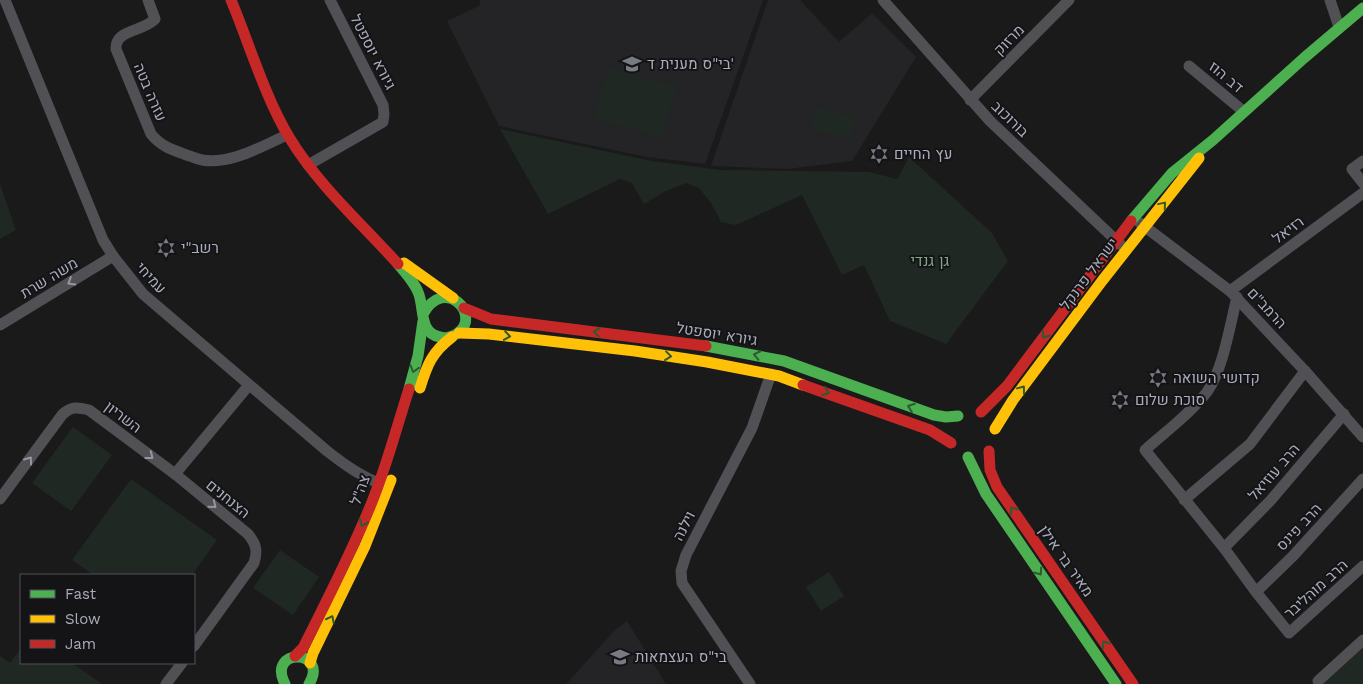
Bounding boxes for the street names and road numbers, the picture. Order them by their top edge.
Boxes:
street label: גיורא יוספטל [346,12,400,93]
street label: מרזוק [990,21,1028,59]
street label: דב הוז [1205,57,1247,97]
street label: עזרה בטה [130,60,170,124]
street label: בורוכוב [988,97,1032,141]
street label: רזיאל [1269,213,1307,247]
street label: ישראל פרנקל [1056,234,1122,314]
street label: משה שרת [17,254,81,302]
street label: עמיחי [132,259,170,297]
street label: הרמב"ם [1244,284,1290,332]
street label: גיורא יוספטל [675,319,759,349]
street label: השריון [101,397,145,437]
street label: הרב עוזיאל [1244,440,1304,504]
street label: צה"ל [346,472,374,508]
street label: הצנחנים [203,476,253,522]
street label: הרב פינס [1273,500,1325,554]
street label: וילנה [669,508,699,544]
street label: מאיר בר אילן [1035,522,1097,600]
street label: הרב מוהליבר [1280,556,1352,622]

